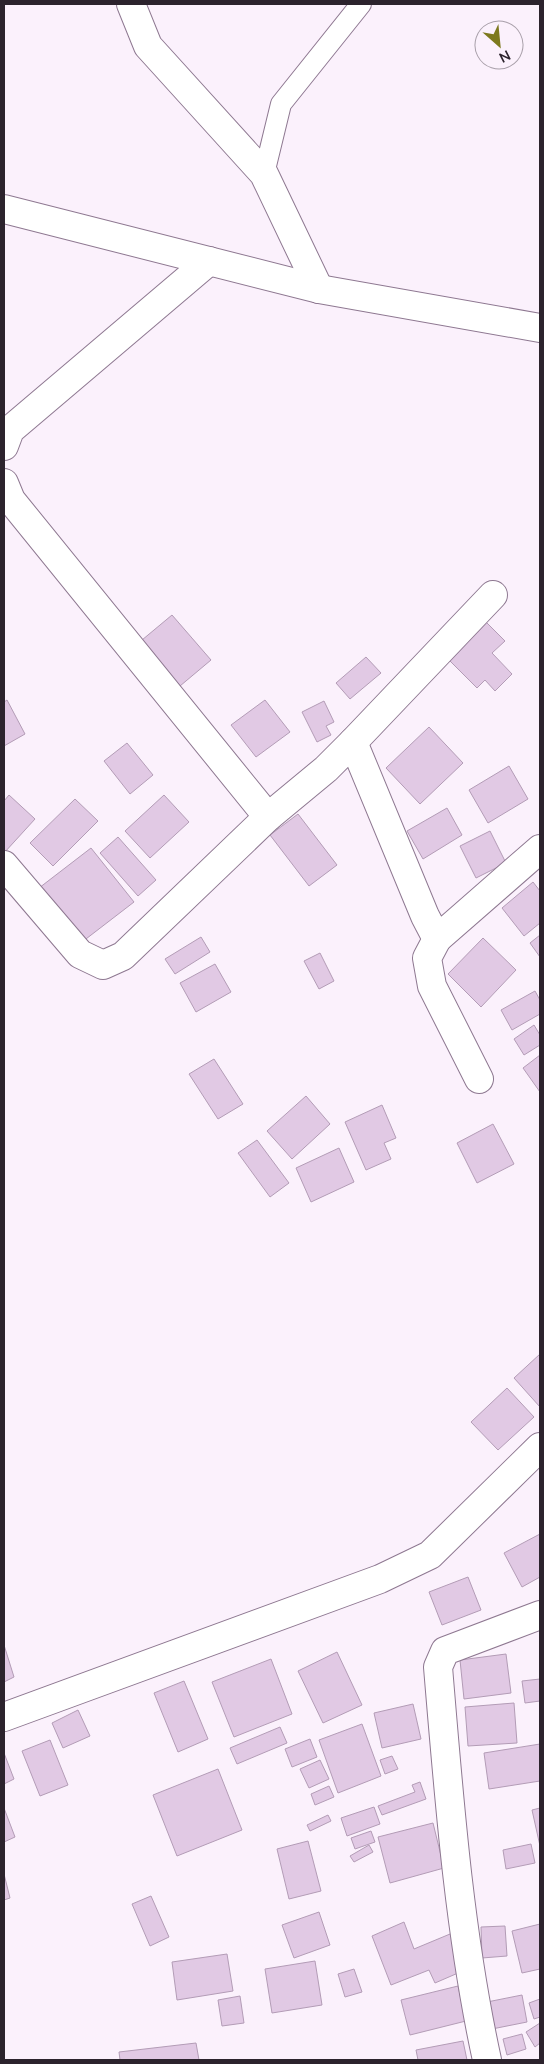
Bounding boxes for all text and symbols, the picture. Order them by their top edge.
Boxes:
north arrow [474,20,524,70]
text: N [496,45,514,67]

